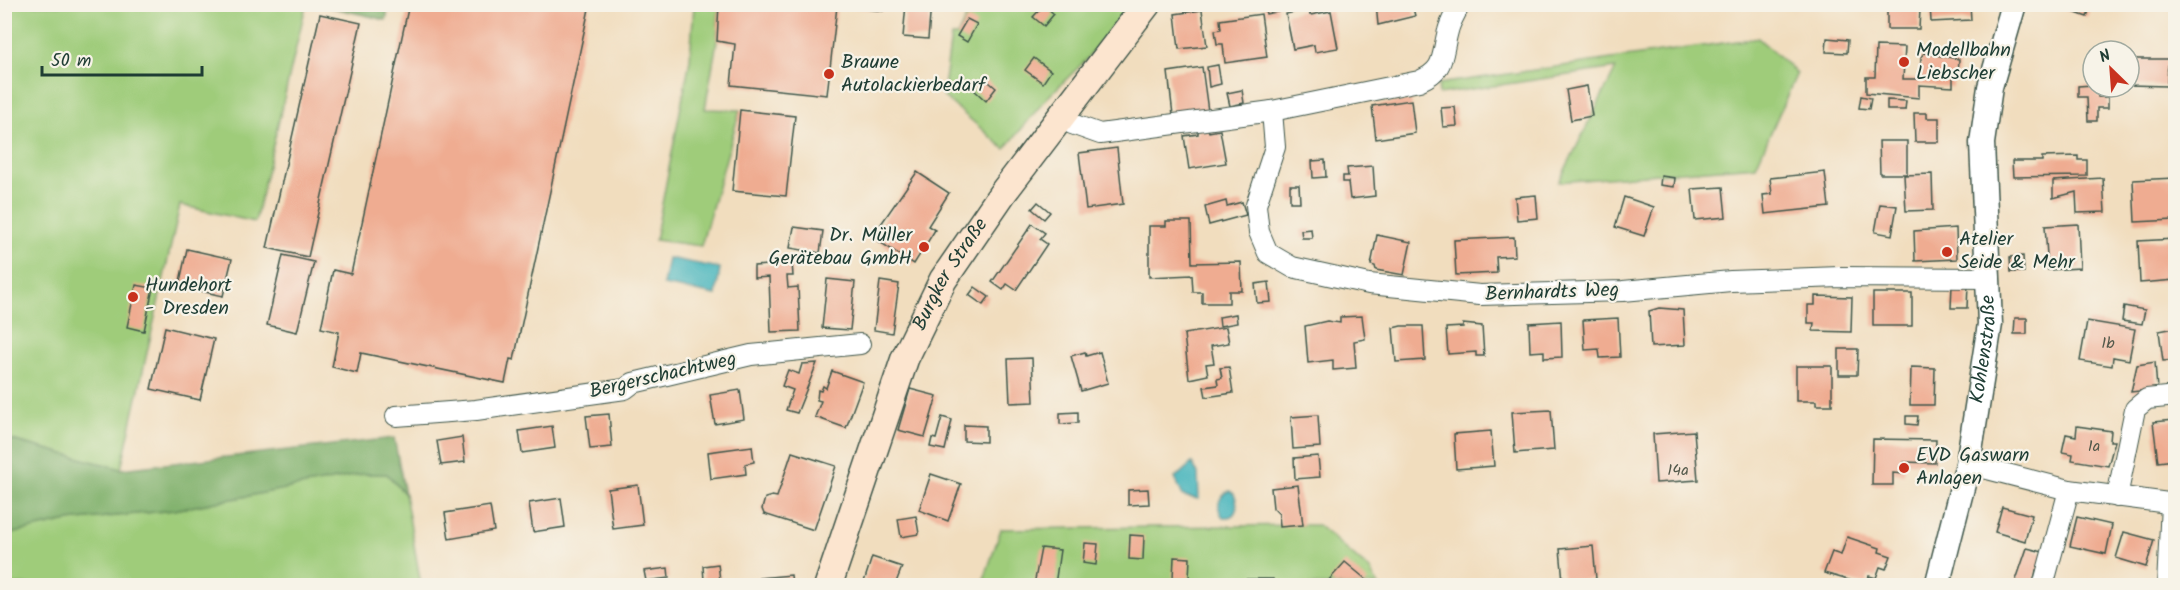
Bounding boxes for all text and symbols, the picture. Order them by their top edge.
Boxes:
place label: Modellbahn Liebscher [1916,35,2011,90]
scale bar [42,39,202,77]
north arrow [2081,39,2141,99]
text: N [2095,43,2115,70]
text: 50 m [51,47,91,76]
place label: Braune Autolackierbedarf [841,47,988,102]
marker: Modellbahn Liebscher [1897,55,1911,69]
marker: Braune Autolackierbedarf [822,67,836,81]
street label: Burgker Straße [905,212,997,336]
place label: Dr. Müller Gerätebau GmbH [768,220,913,275]
place label: Atelier Seide & Mehr [1959,224,2076,279]
marker: Dr. Müller Gerätebau GmbH [917,240,931,254]
marker: Atelier Seide & Mehr [1940,245,1954,259]
place label: Hundehort - Dresden [145,270,232,325]
street label: Bernhardts Weg [1484,275,1620,311]
marker: Hundehort - Dresden [126,290,140,304]
street label: Kohlenstraße [1962,294,2006,406]
house number: 1b [2101,331,2115,356]
street label: Bergerschachtweg [586,344,740,408]
house number: 1a [2088,434,2100,459]
place label: EVD Gaswarn Anlagen [1916,440,2030,495]
house number: 14a [1667,458,1689,483]
marker: EVD Gaswarn Anlagen [1897,461,1911,475]

